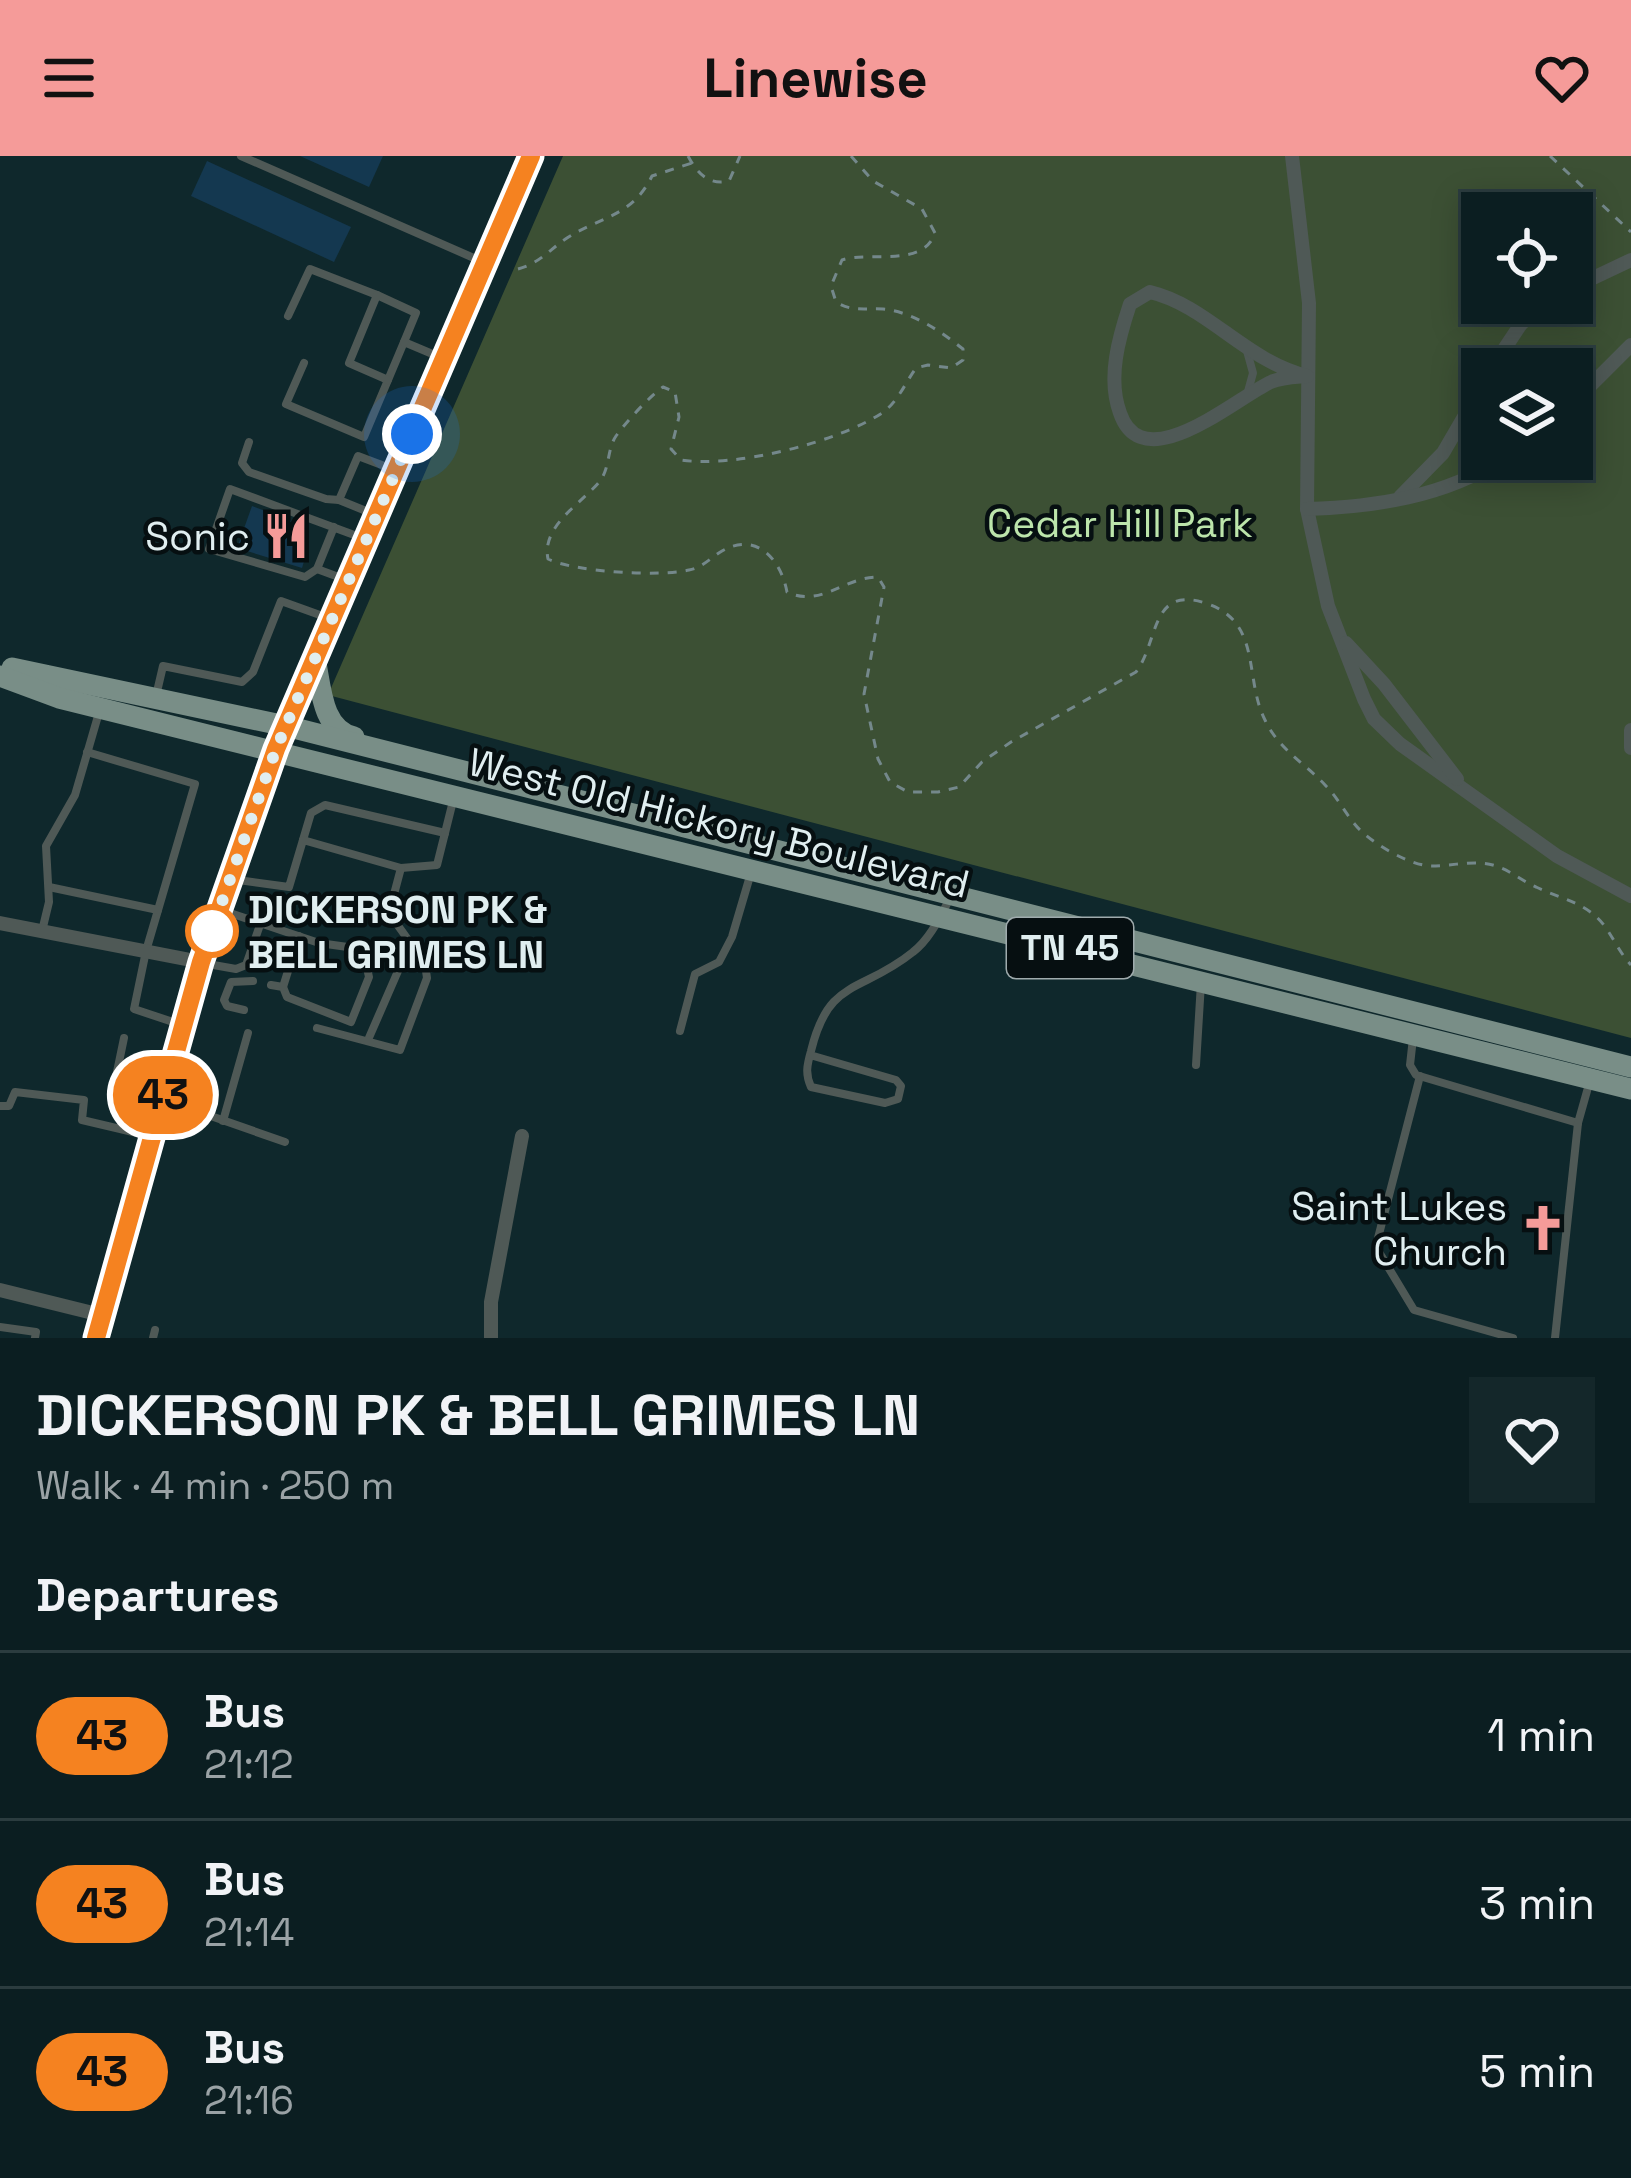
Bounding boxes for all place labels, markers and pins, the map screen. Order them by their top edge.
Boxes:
restaurant icon: Sonic [261,511,311,561]
place label: Sonic [145,512,250,561]
place label: DICKERSON PK & BELL GRIMES LN [248,885,547,979]
marker: DICKERSON PK & BELL GRIMES LN [187,906,237,956]
place label: Saint Lukes Church [1291,1182,1507,1276]
church icon: Saint Lukes Church [1518,1203,1568,1253]

